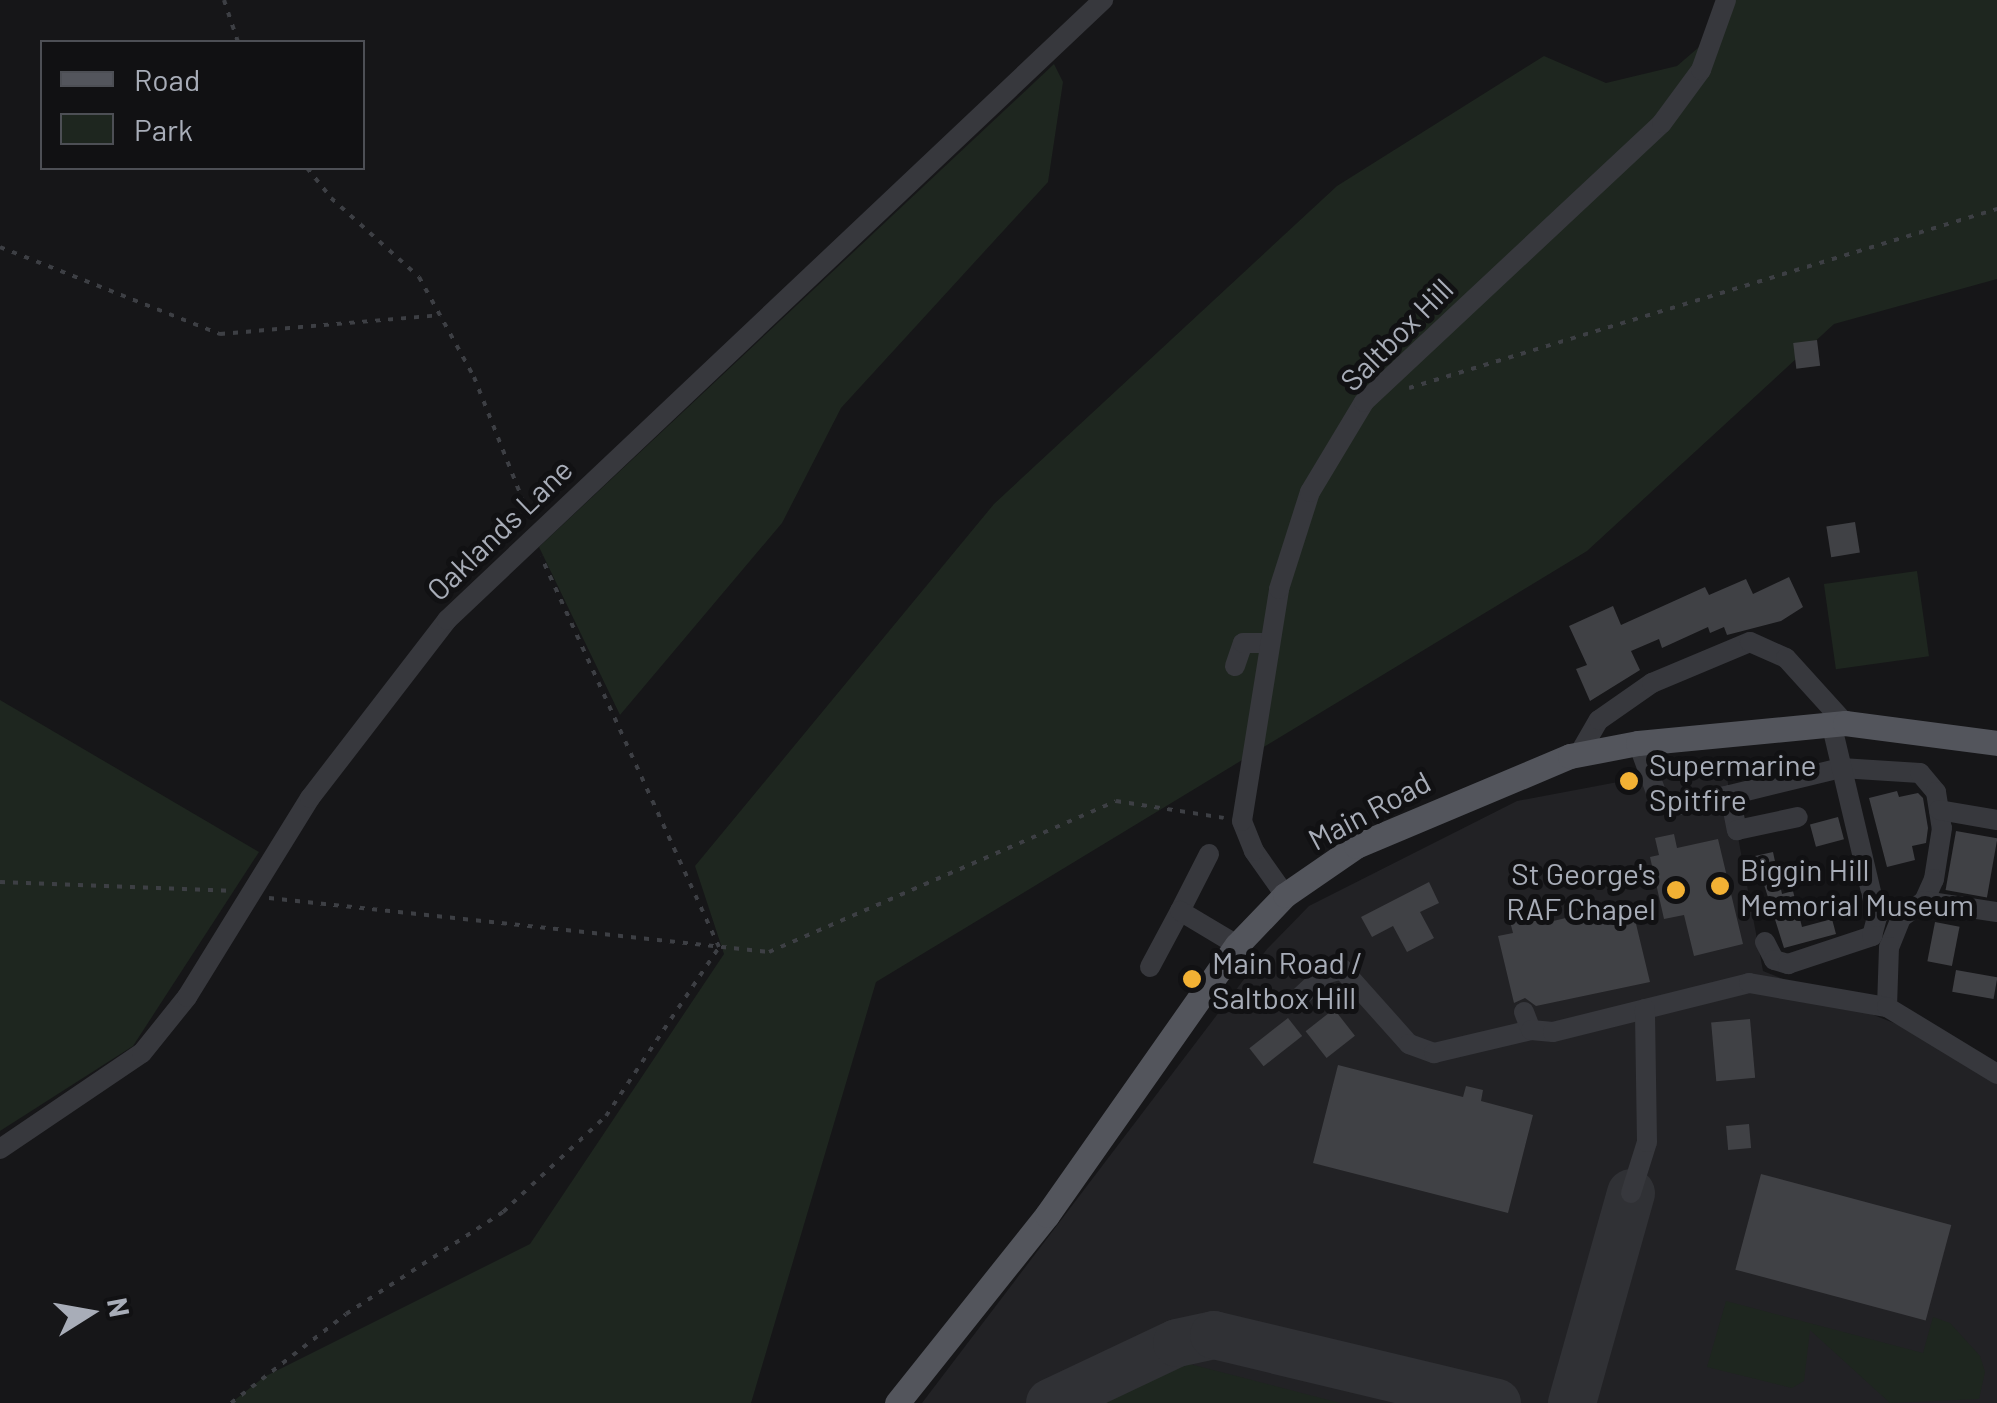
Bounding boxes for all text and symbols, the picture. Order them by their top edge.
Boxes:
legend [40,40,365,170]
text: Road [134,61,200,97]
text: Park [134,111,193,147]
street label: Saltbox Hill [1332,270,1460,398]
street label: Oaklands Lane [419,451,579,607]
place label: Supermarine Spitfire [1649,746,1817,816]
street label: Main Road [1302,763,1436,857]
marker: Supermarine Spitfire [1618,770,1640,792]
place label: Biggin Hill Memorial Museum [1740,851,1974,922]
place label: St George's RAF Chapel [1506,855,1656,926]
marker: Biggin Hill Memorial Museum [1709,875,1731,897]
marker: St George's RAF Chapel [1665,879,1687,901]
place label: Main Road / Saltbox Hill [1212,944,1363,1014]
marker: Main Road / Saltbox Hill [1181,968,1203,990]
north arrow [40,1263,140,1363]
text: N [101,1295,138,1320]

